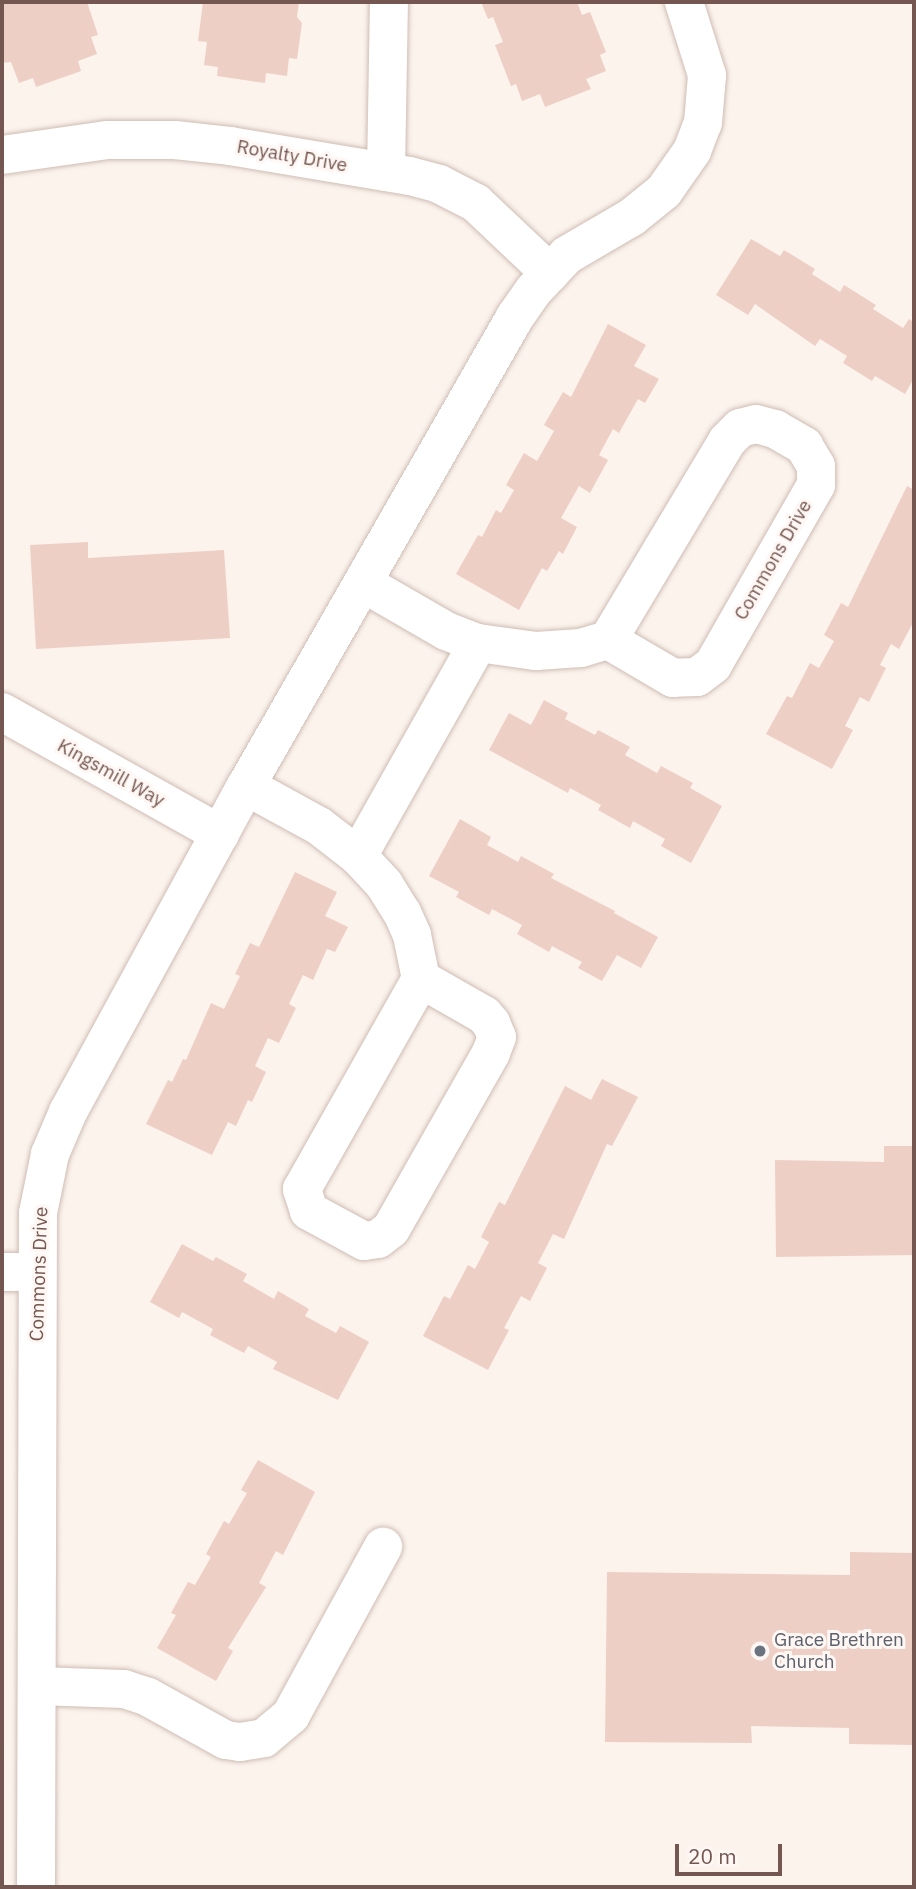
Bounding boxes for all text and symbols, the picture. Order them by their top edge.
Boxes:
street label: Royalty Drive [235,135,349,177]
street label: Commons Drive [729,496,817,624]
street label: Kingsmill Way [53,734,169,812]
street label: Commons Drive [25,1206,53,1342]
place label: Grace Brethren Church [774,1629,904,1673]
marker: Grace Brethren Church [752,1643,768,1659]
scale bar [678,1829,785,1873]
text: 20 m [688,1842,737,1870]

